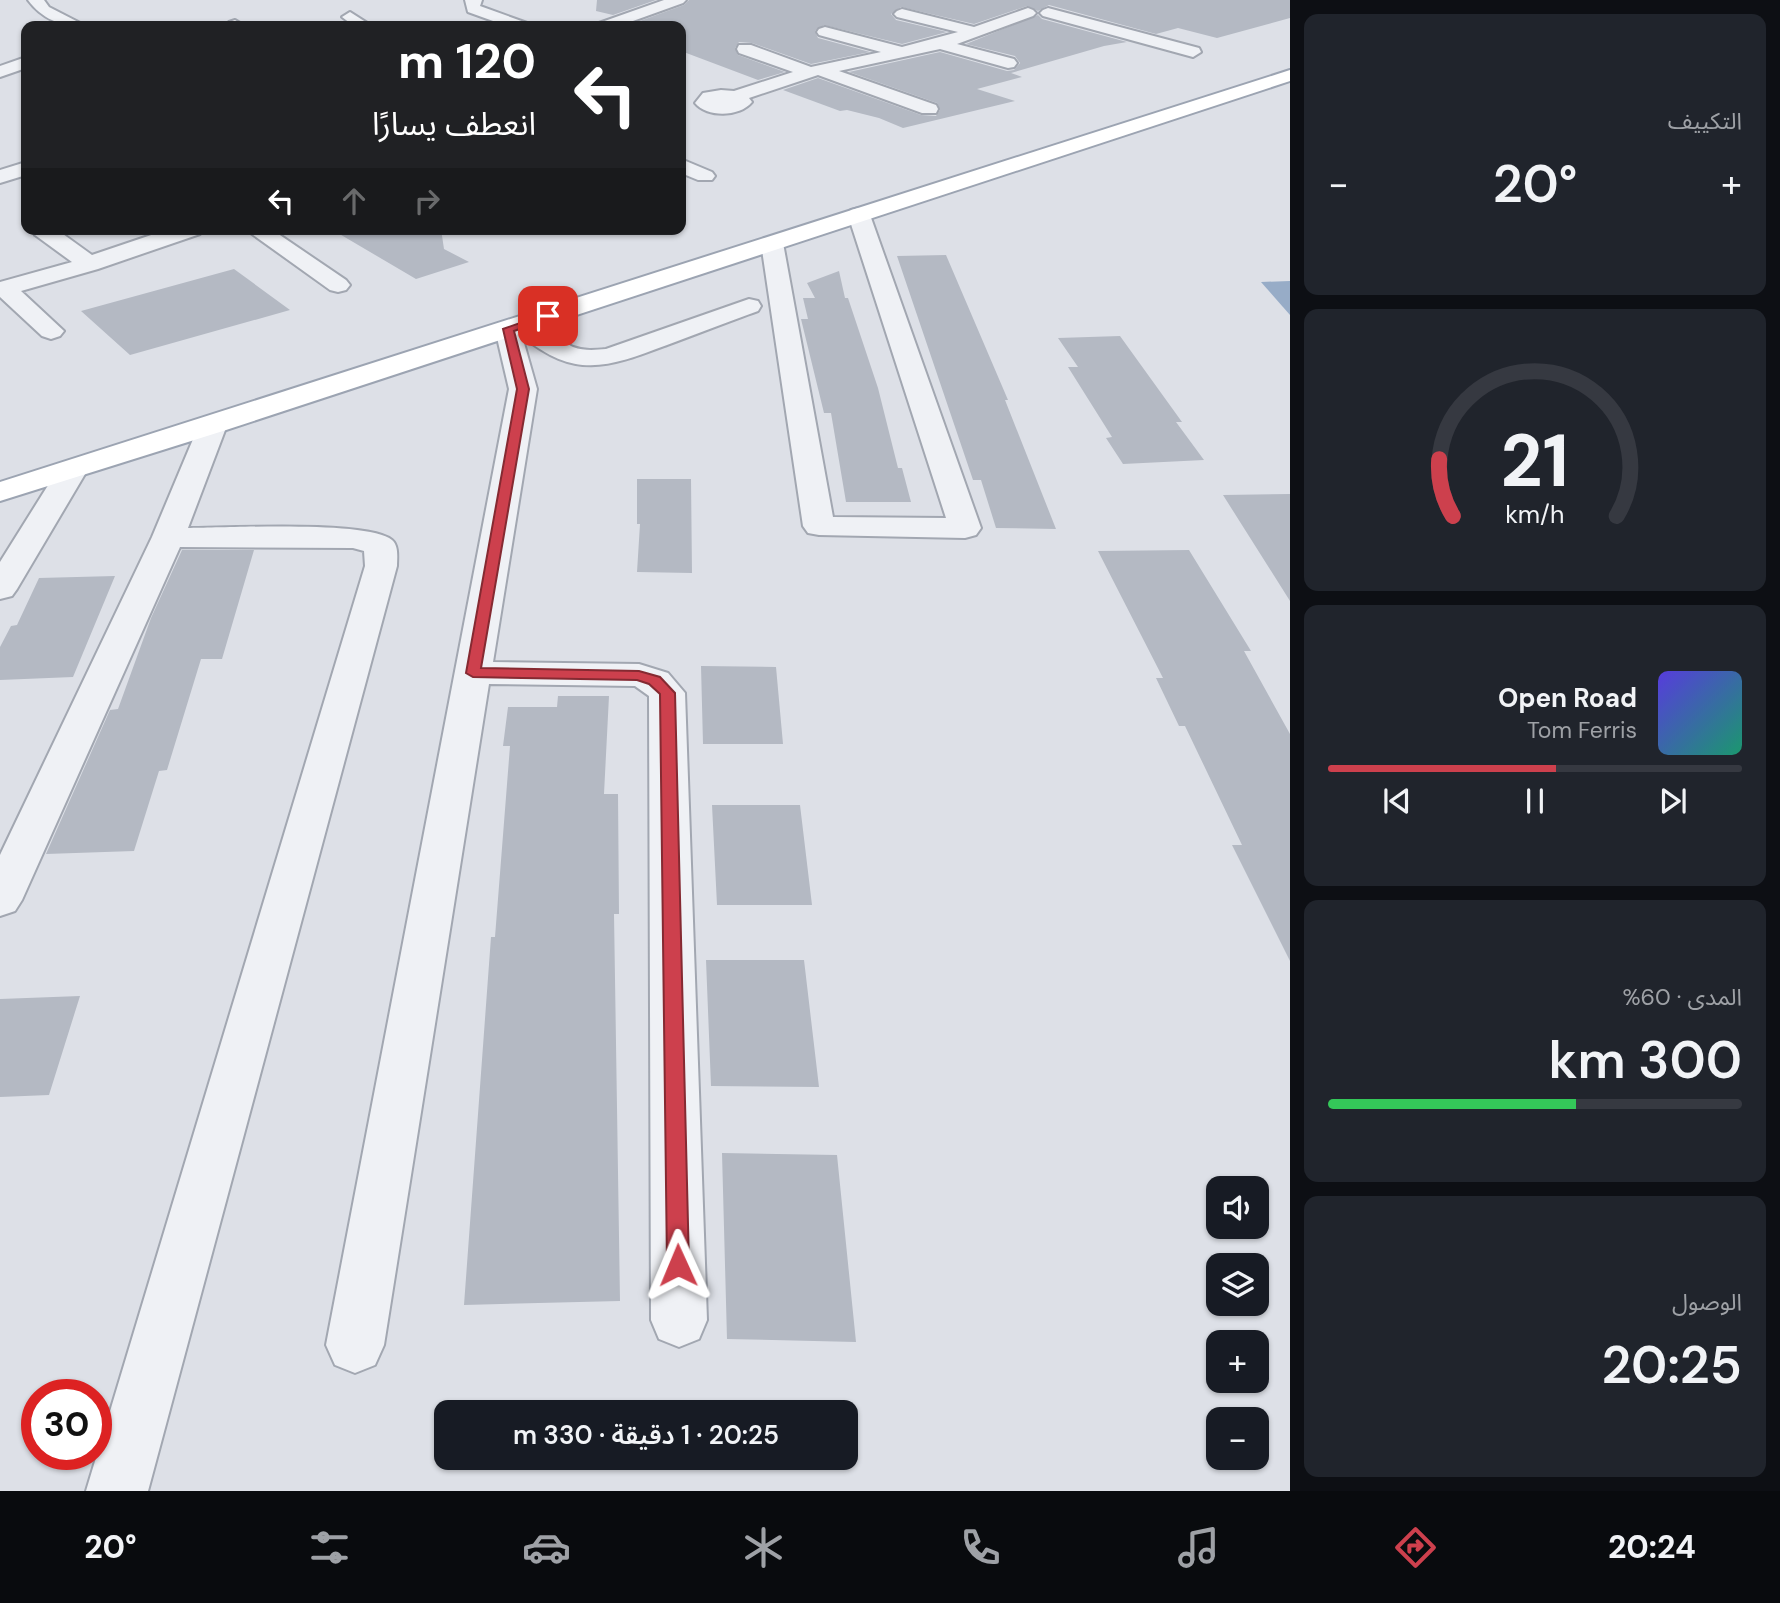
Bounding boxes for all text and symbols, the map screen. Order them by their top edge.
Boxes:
text: 120 m [398,29,536,93]
icon: left [560,49,651,140]
text: انعطف يسارًا [372,103,536,145]
text: التكييف [1668,106,1742,136]
text: 20° [1493,150,1577,218]
text: − [1328,159,1349,209]
text: + [1721,159,1742,209]
icon: left [262,182,300,220]
icon: ahead [335,182,373,220]
icon: right [408,182,446,220]
pin [518,286,578,346]
icon: arrive [529,297,567,335]
text: 21 [1501,415,1569,510]
text: km/h [1505,498,1565,531]
text: Open Road [1498,681,1637,715]
text: Tom Ferris [1527,715,1637,745]
icon: previous [1378,782,1416,820]
icon: pause [1516,782,1554,820]
icon: next [1654,782,1692,820]
text: المدى · 60% [1622,982,1742,1012]
text: 300 km [1548,1026,1742,1094]
map controls [1206,1176,1269,1470]
button: sound [1206,1176,1269,1239]
position arrow [641,1228,715,1302]
button: layers [1206,1253,1269,1316]
text: الوصول [1672,1287,1742,1317]
button: + [1206,1330,1269,1393]
text: 20:25 [1601,1331,1742,1399]
speed limit sign: 30 [21,1379,112,1470]
button: − [1206,1407,1269,1470]
text: 20:25 · 1 دقيقة · 330 m [513,1418,779,1452]
icon: filters [305,1523,354,1572]
icon: car [522,1523,571,1572]
icon: climate [739,1523,788,1572]
icon: phone [956,1523,1005,1572]
icon: music [1174,1523,1223,1572]
icon: directions [1391,1523,1440,1572]
text: 20° [84,1526,137,1568]
text: 20:24 [1608,1526,1696,1568]

